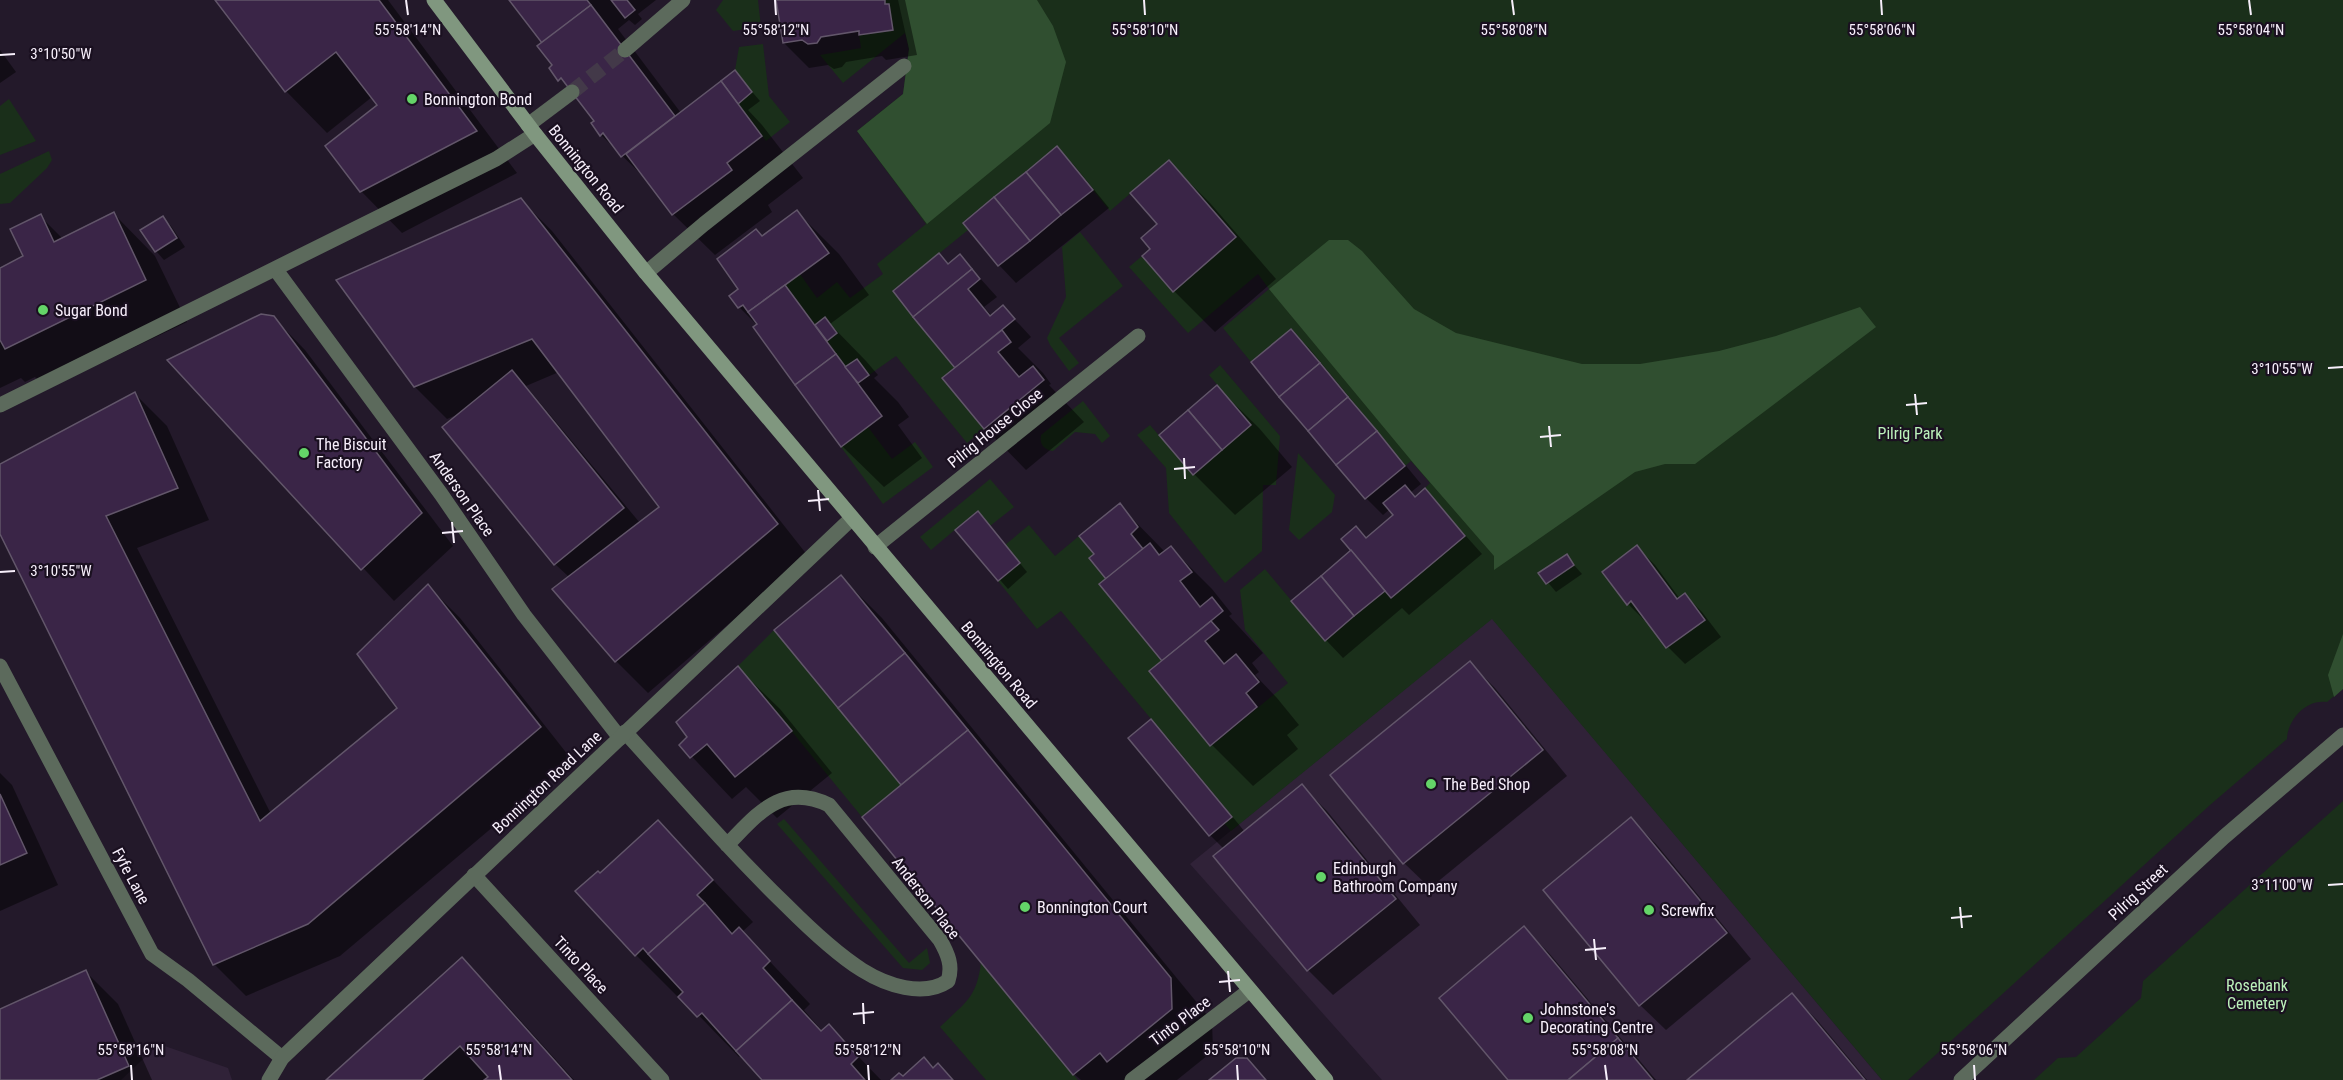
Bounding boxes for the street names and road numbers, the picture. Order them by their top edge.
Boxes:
street label: Bonnington Road [545,121,627,217]
street label: Pilrig House Close [944,384,1046,472]
street label: Anderson Place [426,448,498,540]
street label: Bonnington Road [957,618,1041,712]
street label: Bonnington Road Lane [489,727,605,837]
street label: Fyfe Lane [108,845,154,907]
street label: Anderson Place [888,853,964,943]
street label: Pilrig Street [2105,860,2172,924]
street label: Tinto Place [550,933,612,997]
street label: Tinto Place [1146,992,1214,1050]

